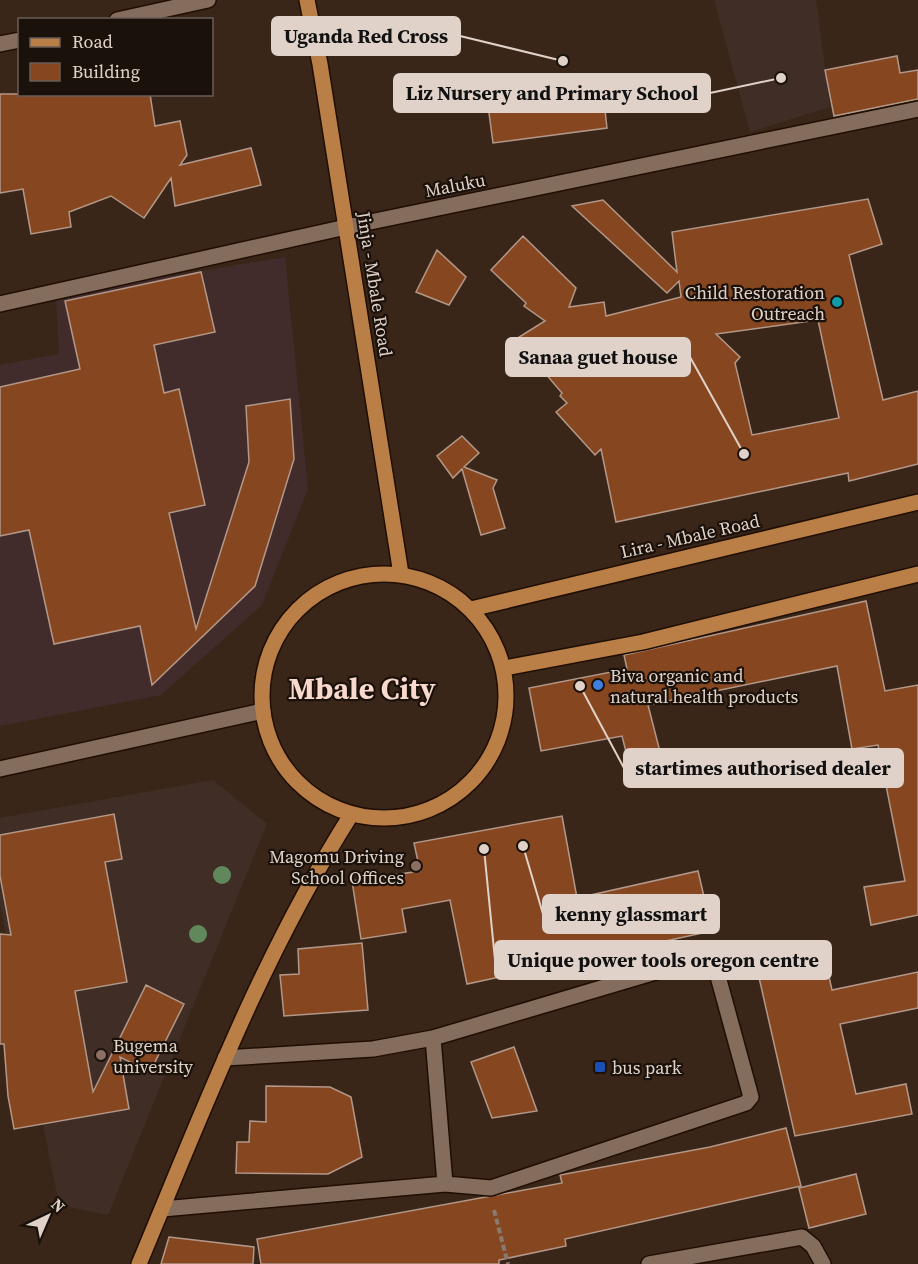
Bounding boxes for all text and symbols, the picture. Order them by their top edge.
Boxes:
callout: Uganda Red Cross [272,17,460,55]
legend [18,18,213,96]
text: Uganda Red Cross [284,22,448,50]
text: Road [72,29,113,54]
text: Building [72,59,140,84]
callout: Liz Nursery and Primary School [394,74,710,112]
text: Liz Nursery and Primary School [406,79,698,107]
street label: Maluku [423,167,487,203]
street label: Jinja - Mbale Road [351,209,399,358]
place label: Child Restoration Outreach [685,280,825,326]
marker: Child Restoration Outreach [830,295,844,309]
callout: Sanaa guet house [506,338,690,376]
text: Sanaa guet house [518,343,678,371]
street label: Lira - Mbale Road [618,508,762,564]
place label: Biva organic and natural health products [610,663,799,709]
district label: Mbale City [288,668,436,709]
marker: Biva organic and natural health products [591,678,605,692]
callout: startimes authorised dealer [624,749,903,787]
text: startimes authorised dealer [635,754,891,782]
place label: Magomu Driving School Offices [269,844,404,890]
marker: Magomu Driving School Offices [409,859,423,873]
callout: kenny glassmart [543,895,719,933]
text: kenny glassmart [555,900,708,928]
callout: Unique power tools oregon centre [495,941,831,979]
text: Unique power tools oregon centre [507,946,819,974]
place label: Bugema university [113,1033,194,1079]
marker: Bugema university [94,1048,108,1062]
place label: bus park [612,1055,682,1080]
marker: bus park [593,1060,607,1074]
north arrow [18,1186,78,1246]
text: N [47,1193,71,1217]

